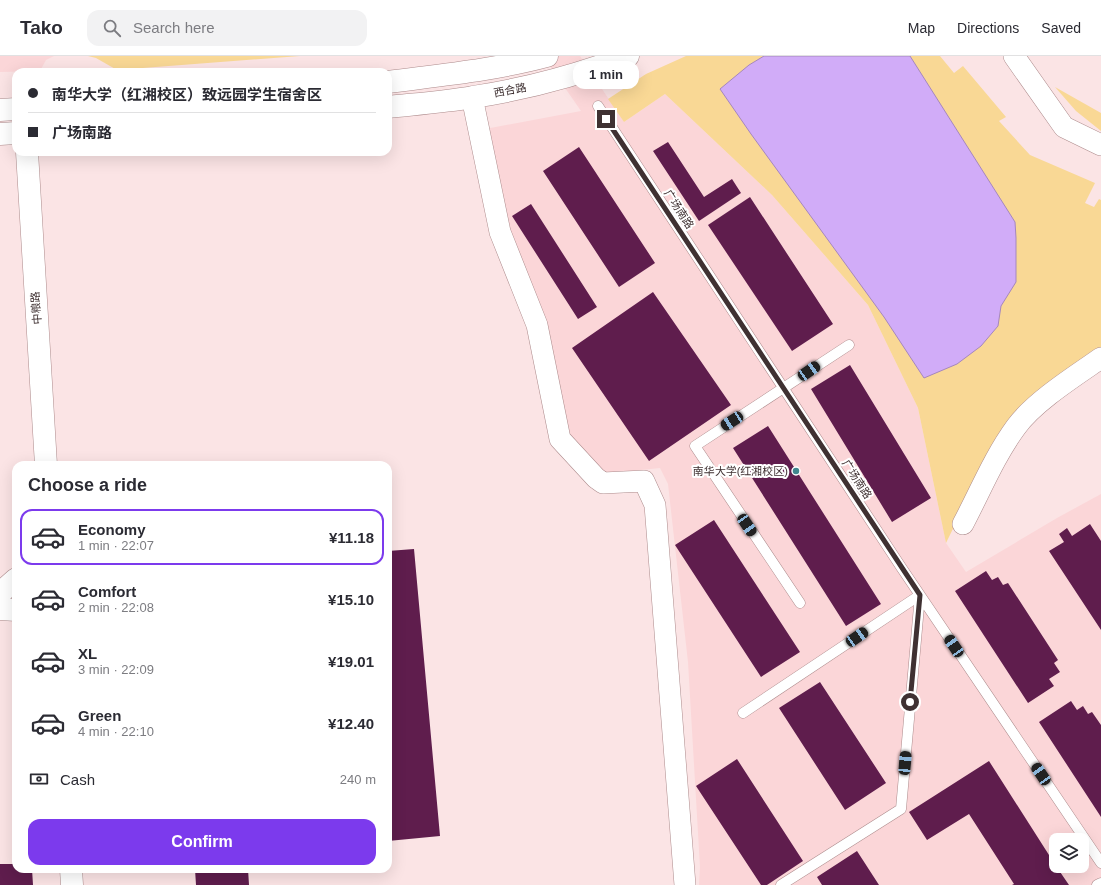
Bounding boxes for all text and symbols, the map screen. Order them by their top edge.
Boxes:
search box [87,10,367,46]
text: Tako [20,17,63,38]
icon: search [101,17,123,39]
text: Search here [133,19,215,36]
text: Map [908,20,935,36]
text: Directions [957,20,1019,36]
text: Saved [1041,20,1081,36]
callout: 1 min [573,61,639,89]
text: 1 min [589,67,623,82]
street label: 西合路 [493,81,527,99]
text: 南华大学（红湘校区）致远园学生宿舍区 [52,86,322,103]
route end [597,110,615,128]
text: 广场南路 [52,124,112,141]
street label: 广场南路 [662,187,696,231]
street label: 中粮路 [29,291,43,325]
car [796,359,822,383]
car [719,409,745,433]
street label: 广场南路 [840,457,874,501]
place label: 南华大学(红湘校区) [693,465,788,477]
marker: 南华大学(红湘校区) [791,466,801,476]
text: Choose a ride [28,475,147,495]
car [735,512,759,538]
icon: car [30,519,66,555]
text: Economy [78,521,146,538]
text: ¥11.18 [329,529,374,546]
text: 1 min · 22:07 [78,538,154,553]
icon: car [30,581,66,617]
text: Comfort [78,583,136,600]
text: ¥15.10 [328,591,374,608]
text: 2 min · 22:08 [78,600,154,615]
car [844,625,870,649]
car [942,633,966,659]
icon: car [30,643,66,679]
text: XL [78,645,97,662]
text: ¥19.01 [328,653,374,670]
text: 3 min · 22:09 [78,662,154,677]
route start [901,693,919,711]
icon: car [30,705,66,741]
text: Green [78,707,121,724]
text: ¥12.40 [328,715,374,732]
text: 4 min · 22:10 [78,724,154,739]
car [898,751,912,775]
car [1029,761,1053,787]
icon: cash [28,768,50,790]
text: Cash [60,771,95,788]
text: 240 m [340,772,376,787]
button: Confirm [28,819,376,865]
map controls [1049,833,1089,873]
button: layers [1049,833,1089,873]

